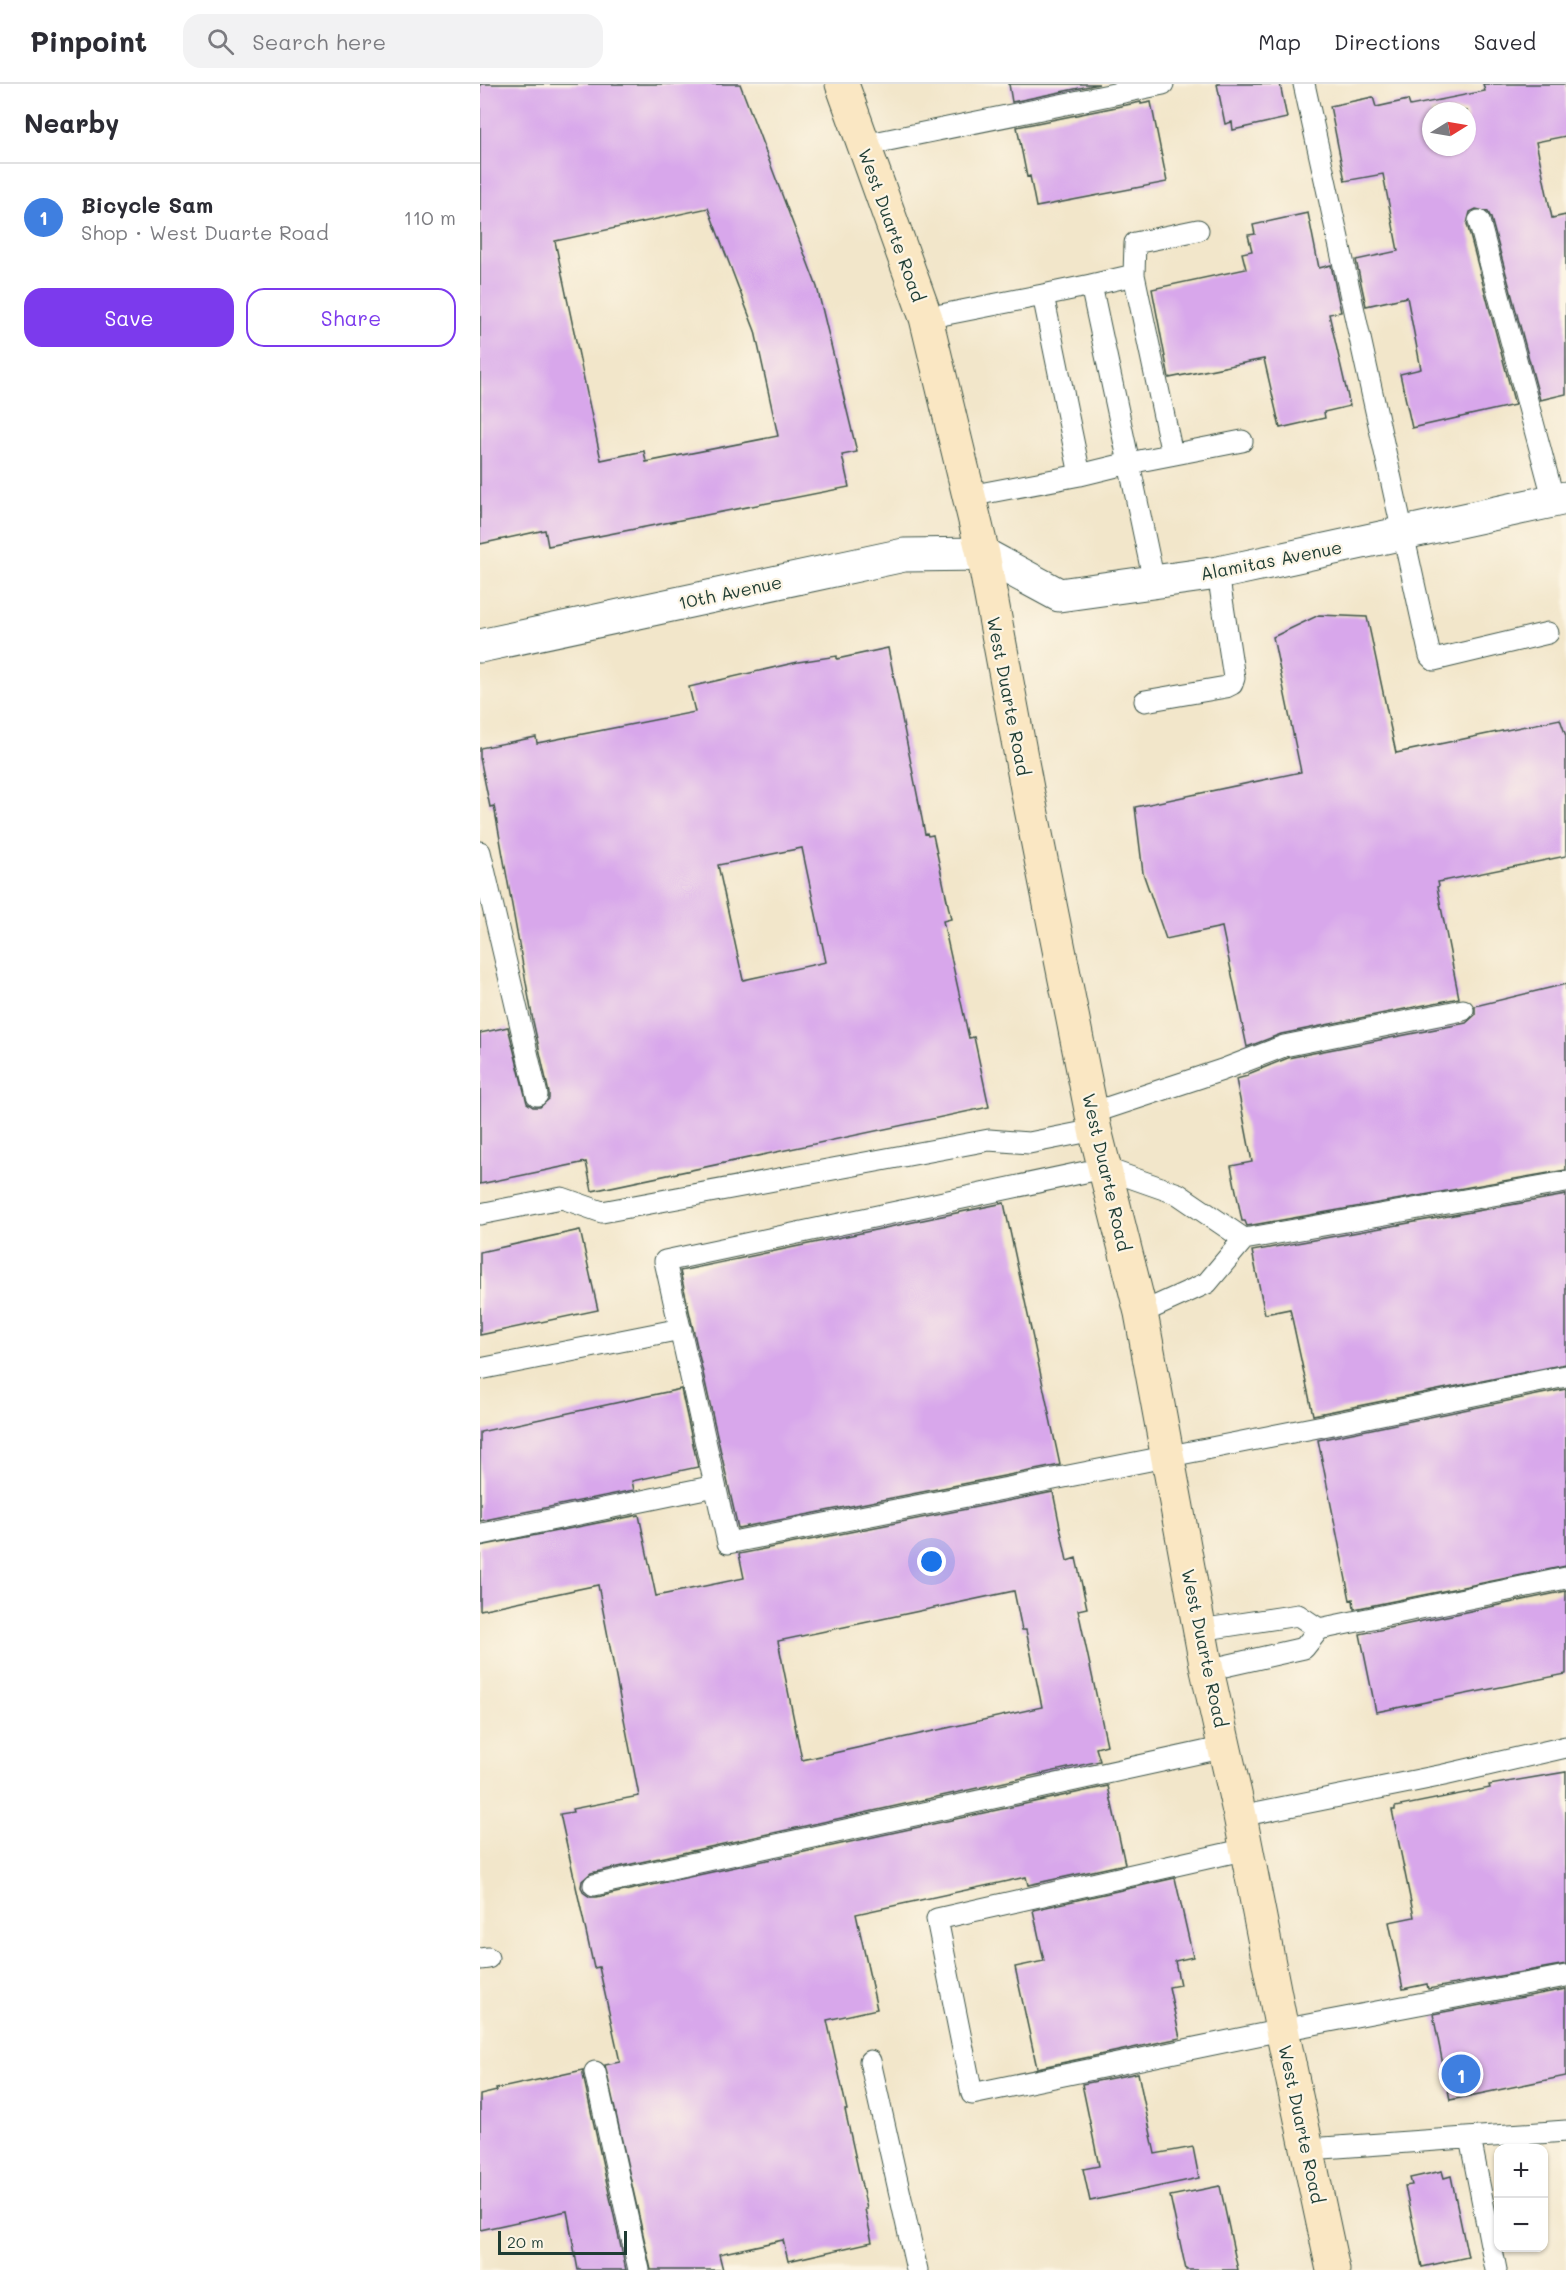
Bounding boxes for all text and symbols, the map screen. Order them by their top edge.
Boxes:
search box [183,14,603,68]
text: Pinpoint [30,23,147,59]
icon: search [204,25,237,58]
text: Search here [252,27,386,56]
text: Map [1258,28,1301,55]
text: Directions [1334,28,1441,55]
text: Saved [1474,28,1536,55]
north arrow [1422,102,1476,156]
text: Nearby [24,106,119,140]
street label: West Duarte Road [853,145,931,305]
text: Bicycle Sam [81,190,213,219]
text: 1 [39,204,48,230]
text: 110 m [403,204,456,230]
text: Shop · West Duarte Road [81,219,329,245]
button: Save [24,288,234,347]
button: Share [246,288,456,347]
street label: Alamitas Avenue [1198,534,1344,586]
street label: 10th Avenue [676,569,784,615]
street label: West Duarte Road [982,614,1036,778]
street label: West Duarte Road [1077,1091,1137,1253]
your location [917,1547,946,1576]
street label: West Duarte Road [1176,1567,1234,1729]
street label: West Duarte Road [1273,2043,1331,2205]
pin: 1 [1442,2052,1480,2096]
map controls [1494,2144,1548,2252]
button: + [1494,2144,1548,2198]
button: − [1494,2198,1548,2252]
scale bar [498,2228,627,2256]
text: 20 m [507,2231,544,2252]

